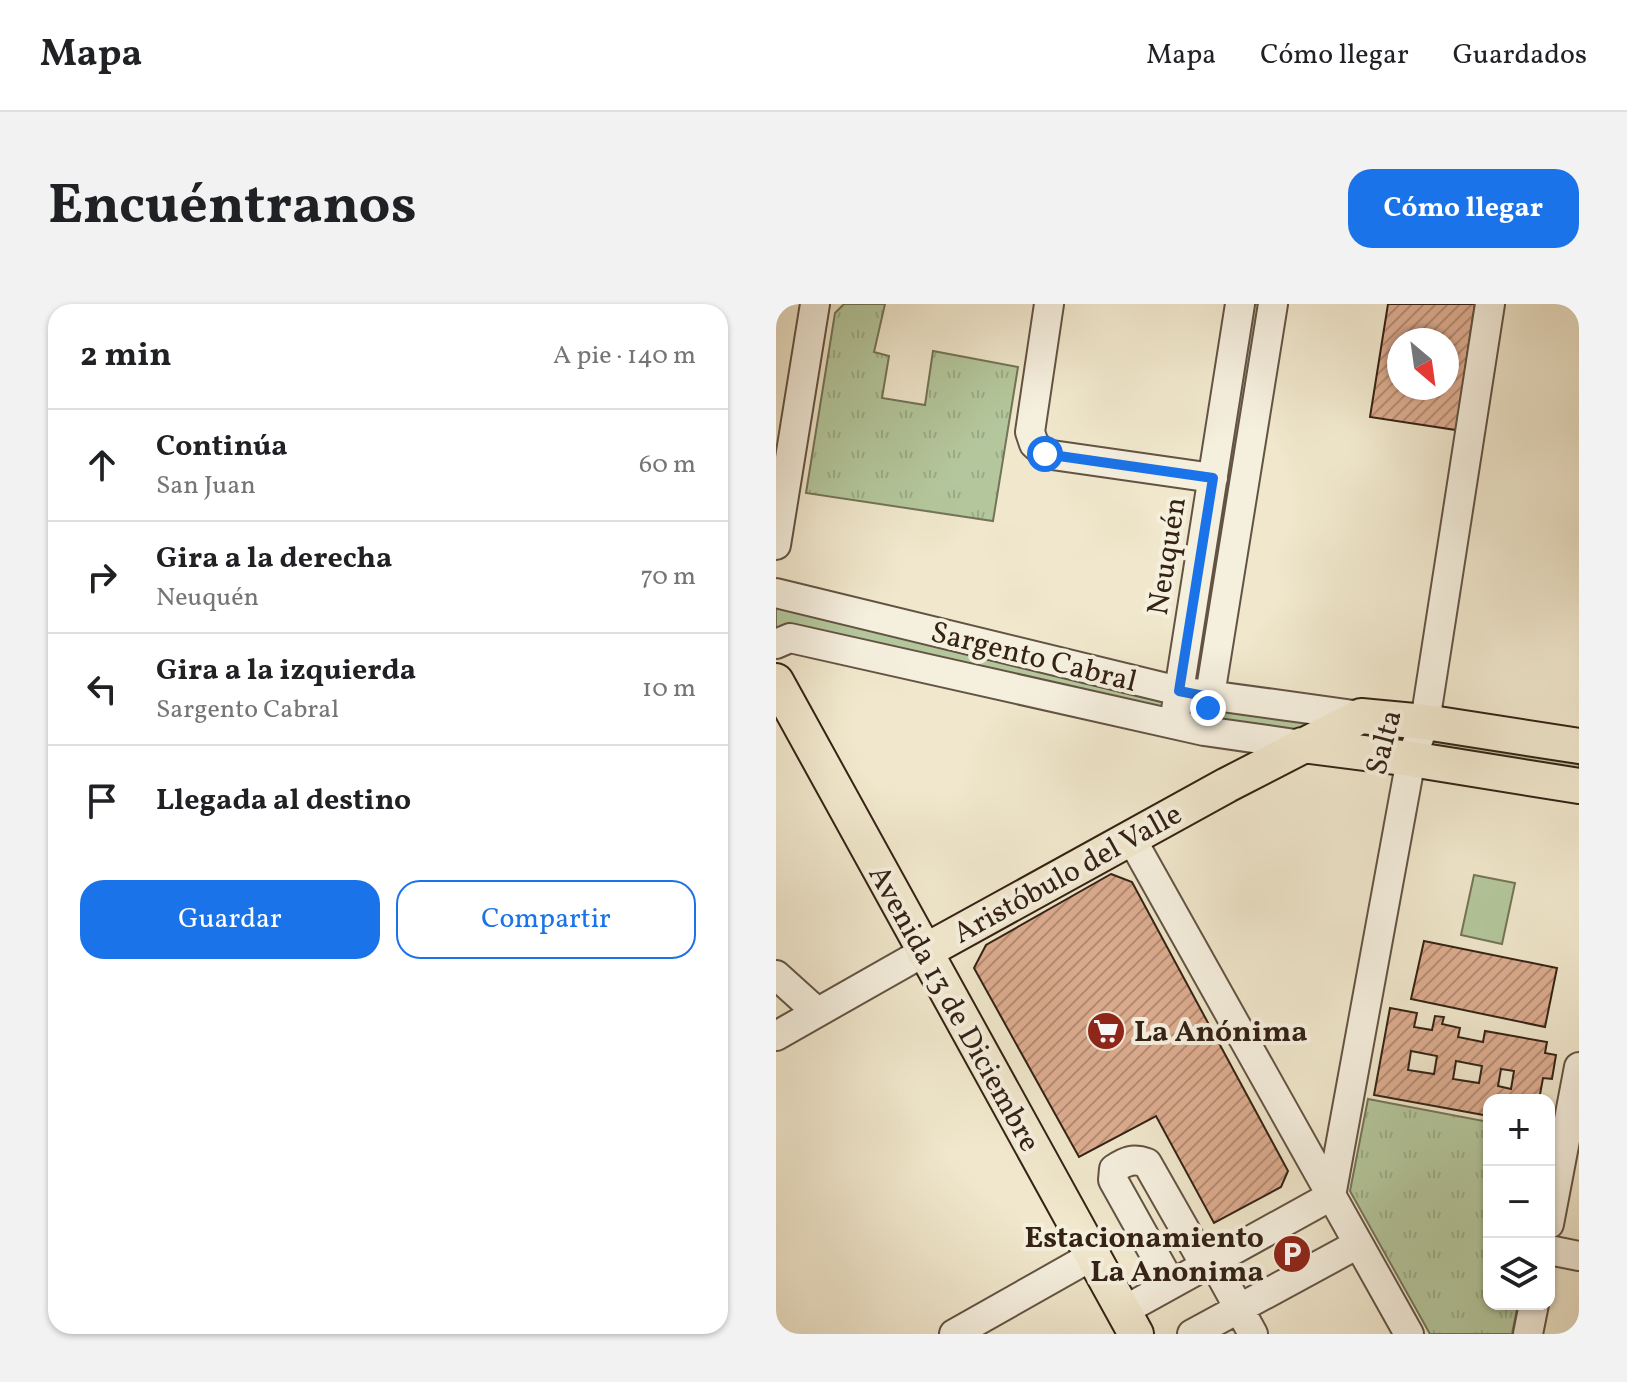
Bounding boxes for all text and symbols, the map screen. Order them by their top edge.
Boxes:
text: Mapa [40,29,142,82]
text: Mapa [1146,36,1216,75]
text: Cómo llegar [1260,36,1409,75]
text: Guardados [1453,36,1587,75]
text: Encuéntranos [48,169,417,247]
button: Cómo llegar [1348,169,1579,248]
north arrow [1387,328,1459,400]
text: 2 min [80,333,172,380]
text: A pie · 140 m [553,338,696,374]
text: Continúa [156,426,288,468]
route start [1027,436,1063,472]
icon: ahead [80,443,124,487]
text: 60 m [639,447,696,483]
text: San Juan [156,468,256,504]
street label: Neuquén [1138,494,1198,618]
text: Gira a la derecha [156,538,392,580]
icon: right [80,555,124,599]
text: 70 m [641,559,696,595]
text: Neuquén [156,580,259,616]
street label: Sargento Cabral [926,612,1141,704]
text: Gira a la izquierda [156,650,416,692]
icon: left [80,667,124,711]
text: 10 m [642,671,696,707]
route end [1190,690,1226,726]
text: Sargento Cabral [156,692,339,728]
street label: Salta [1356,705,1414,780]
icon: arrive [80,779,124,823]
text: Llegada al destino [156,780,411,822]
street label: Aristóbulo del Valle [946,794,1190,955]
street label: Avenida 13 de Diciembre [857,858,1050,1160]
button: Guardar [80,880,380,959]
button: Compartir [396,880,696,959]
supermarket icon: La Anónima [1085,1010,1127,1052]
place label: La Anónima [1134,1012,1308,1054]
map controls [1483,1094,1555,1310]
button: + [1483,1094,1555,1166]
button: − [1483,1166,1555,1238]
place label: Estacionamiento La Anonima [1024,1218,1264,1294]
parking icon: Estacionamiento La Anonima [1271,1233,1313,1275]
button: layers [1483,1238,1555,1310]

